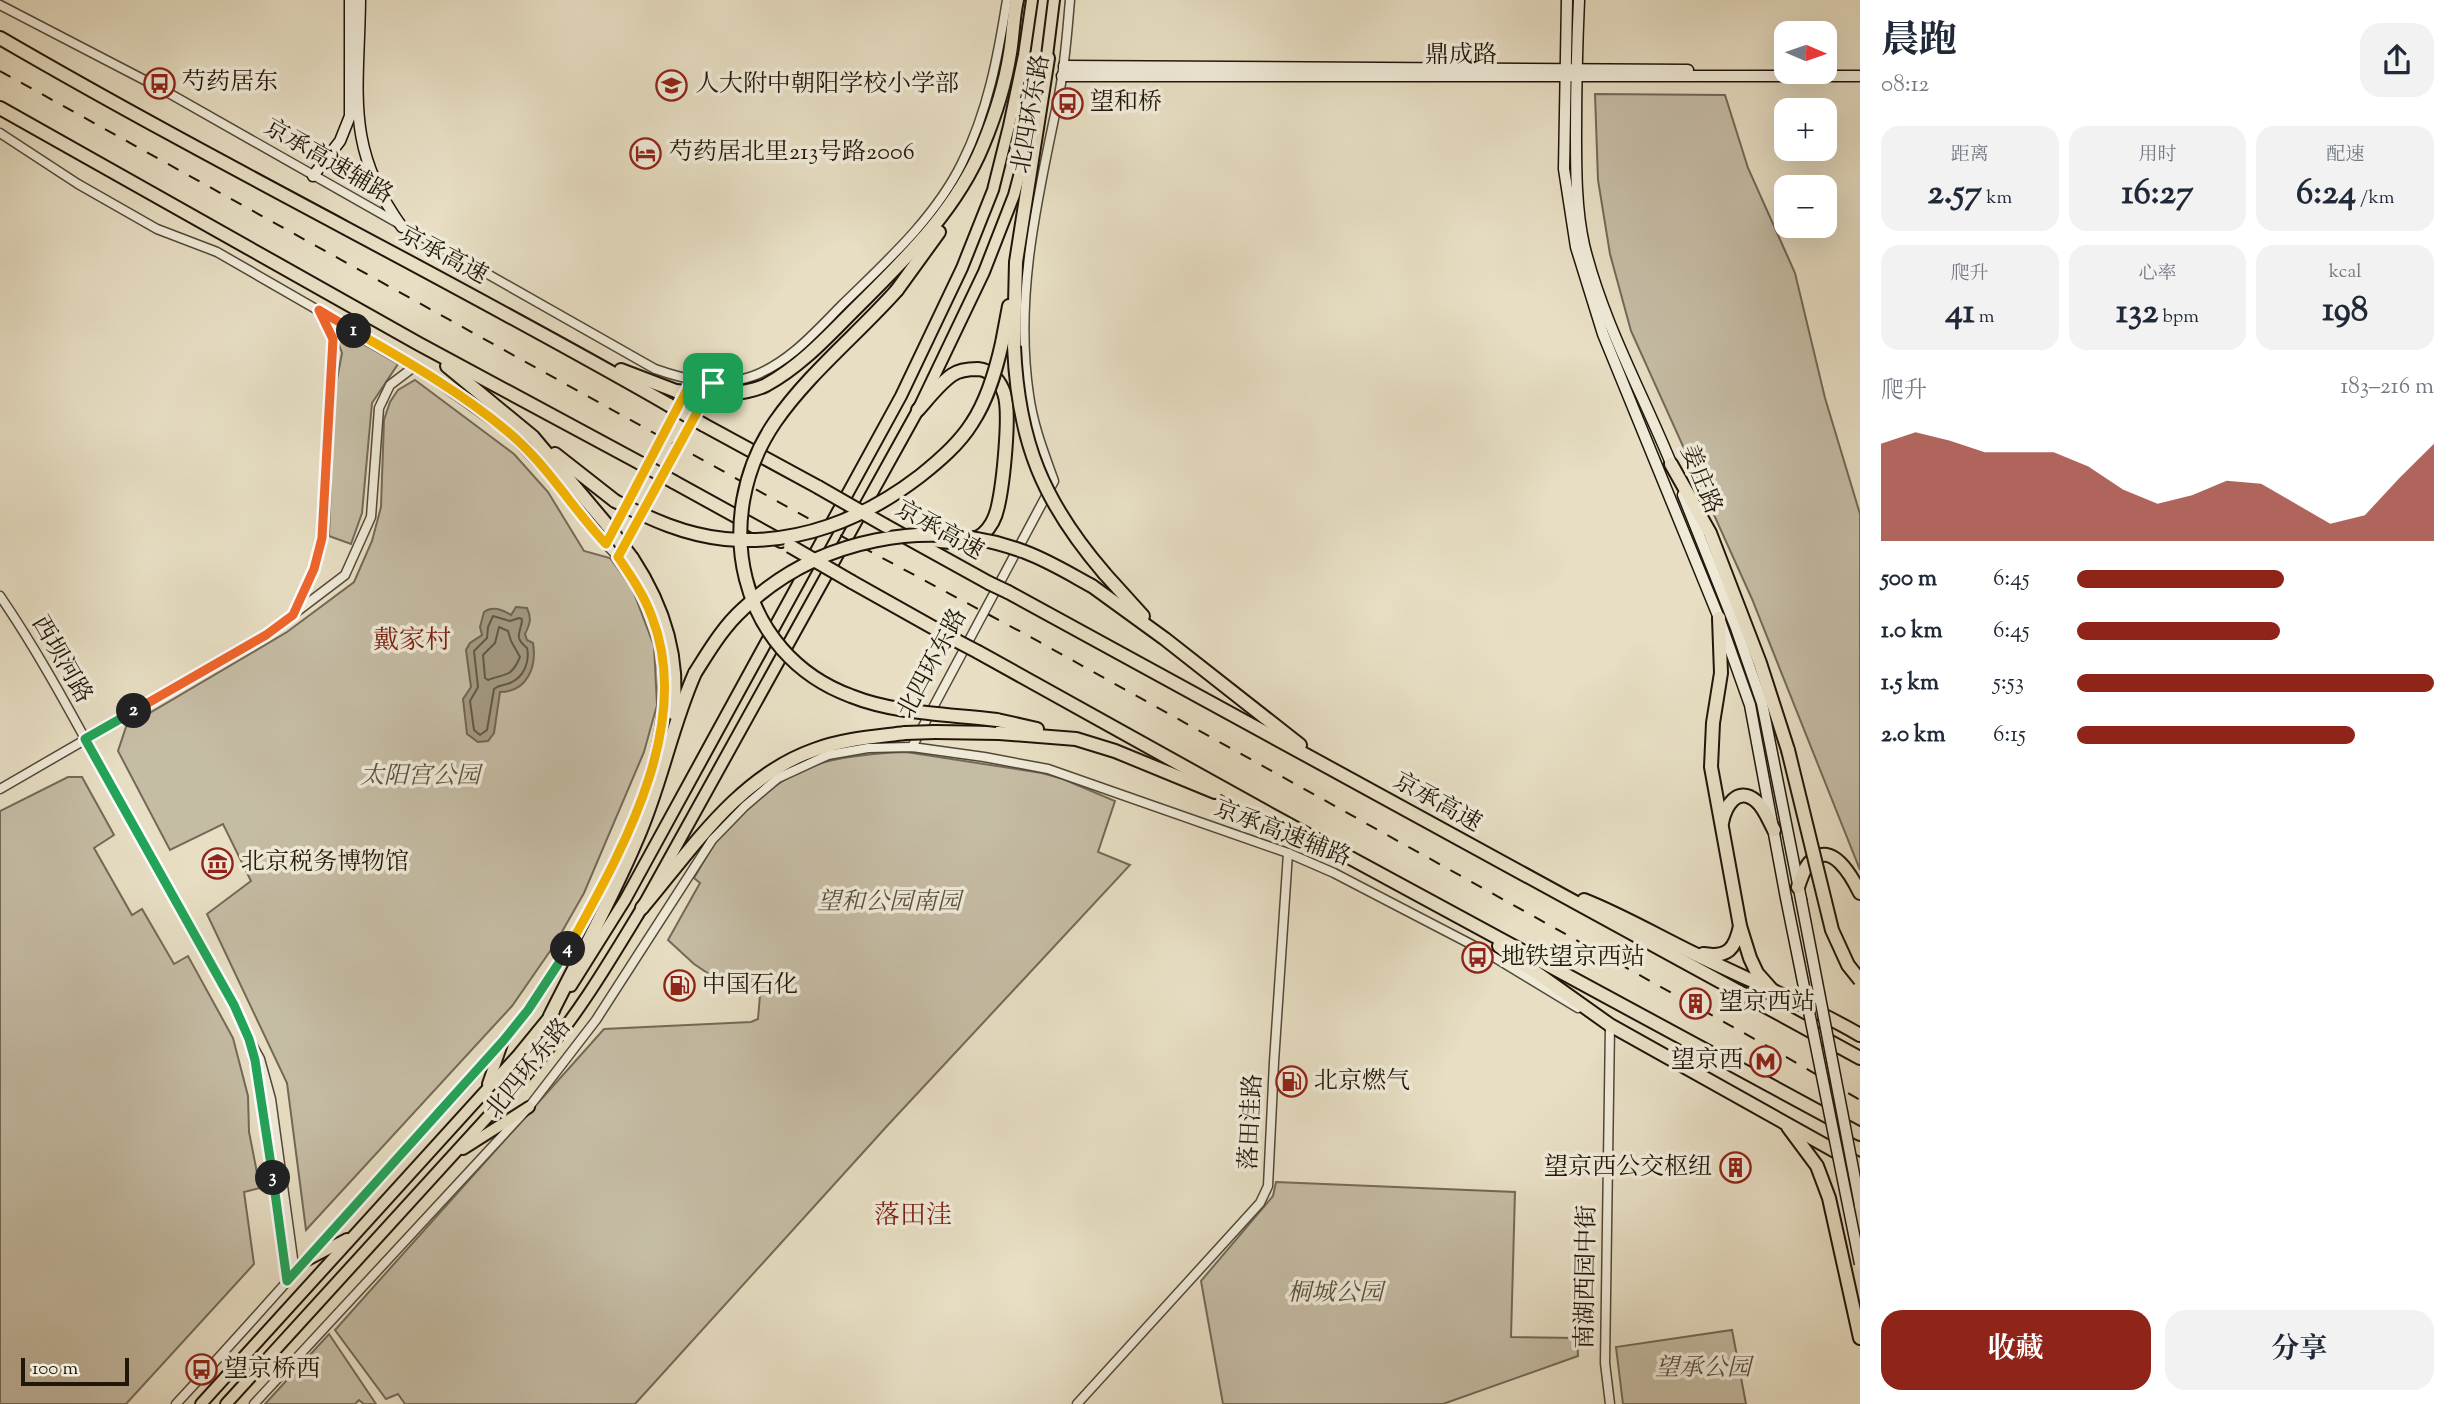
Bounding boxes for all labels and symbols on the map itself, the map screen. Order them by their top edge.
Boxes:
north arrow [1774,21,1838,84]
street label: 鼎成路 [1425,39,1497,73]
street label: 北四环东路 [1005,52,1059,176]
bus stop icon: 芍药居东 [142,66,176,100]
place label: 芍药居东 [182,66,278,100]
school or university icon: 人大附中朝阳学校小学部 [655,68,689,102]
place label: 人大附中朝阳学校小学部 [695,68,959,102]
bus stop icon: 望和桥 [1050,86,1084,120]
place label: 望和桥 [1090,86,1162,120]
street label: 京承高速辅路 [257,111,399,213]
hotel icon: 芍药居北里213号路2006 [629,136,663,170]
place label: 芍药居北里213号路2006 [669,136,915,170]
street label: 京承高速 [393,218,493,294]
pin: 1 [336,314,372,348]
pin [683,353,743,413]
street label: 姜庄路 [1671,440,1729,520]
street label: 京承高速 [889,493,989,569]
street label: 北四环东路 [890,603,976,725]
street label: 西坝河路 [22,610,100,710]
district label: 戴家村 [373,623,451,660]
pin: 2 [116,694,152,728]
park label: 太阳宫公园 [360,760,484,794]
street label: 京承高速 [1387,765,1487,841]
street label: 京承高速辅路 [1209,792,1355,876]
museum icon: 北京税务博物馆 [201,846,235,880]
place label: 北京税务博物馆 [241,846,409,880]
park label: 望和公园南园 [817,886,965,920]
pin: 4 [550,932,586,967]
bus stop icon: 地铁望京西站 [1461,941,1495,975]
place label: 地铁望京西站 [1501,941,1645,975]
fuel station icon: 中国石化 [662,969,696,1003]
place label: 中国石化 [702,969,798,1003]
building icon: 望京西站 [1679,986,1713,1020]
place label: 望京西站 [1719,986,1815,1020]
street label: 北四环东路 [478,1012,580,1126]
place label: 望京西 [1671,1044,1743,1078]
metro station icon: 望京西 [1749,1044,1783,1078]
fuel station icon: 北京燃气 [1274,1065,1308,1099]
place label: 北京燃气 [1314,1065,1410,1099]
street label: 落田洼路 [1233,1073,1271,1171]
place label: 望京西公交枢纽 [1544,1151,1712,1185]
building icon: 望京西公交枢纽 [1718,1151,1752,1185]
pin: 3 [256,1160,290,1196]
district label: 落田洼 [874,1198,952,1235]
street label: 南湖西园中街 [1569,1205,1605,1349]
park label: 桐城公园 [1287,1277,1387,1311]
park label: 望承公园 [1655,1352,1755,1386]
bus stop icon: 望京桥西 [184,1353,218,1387]
place label: 望京桥西 [224,1353,320,1387]
scale bar [21,1355,130,1387]

